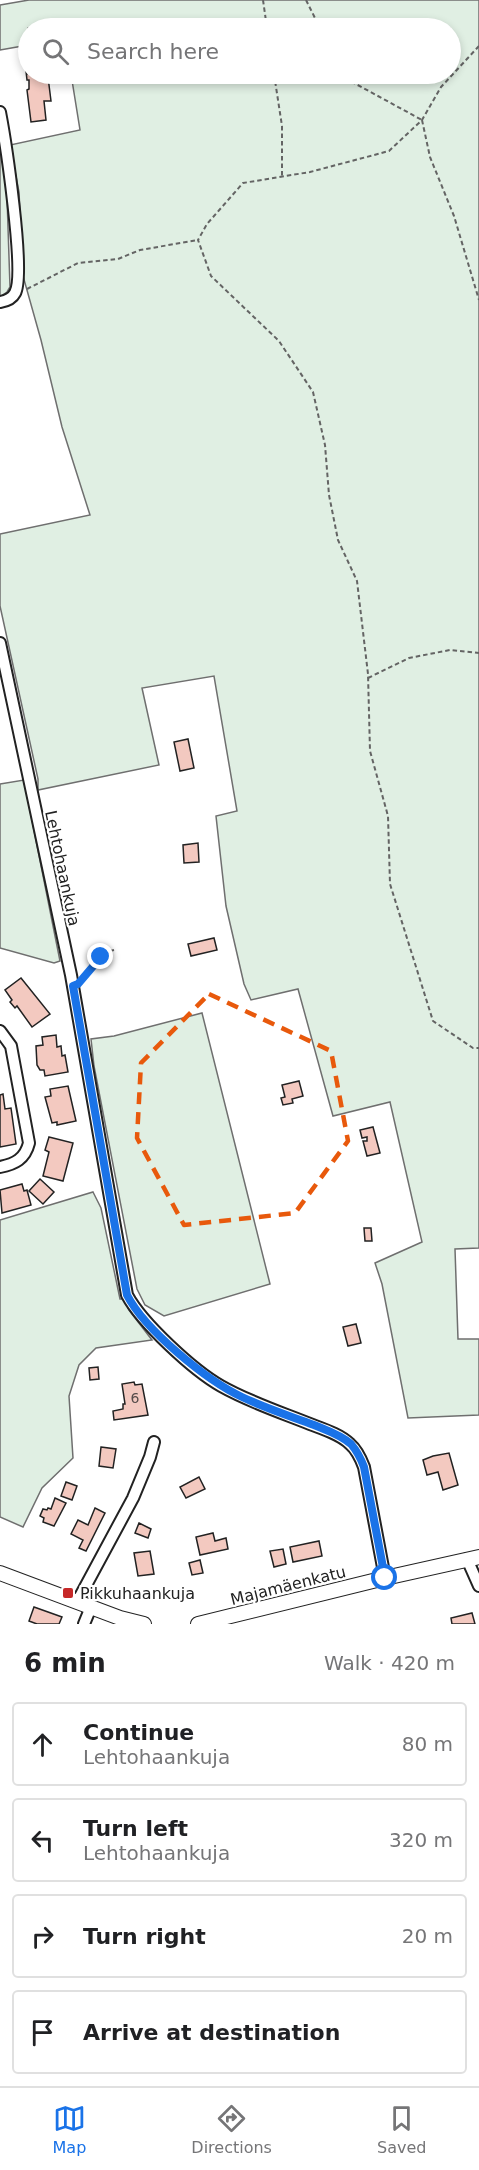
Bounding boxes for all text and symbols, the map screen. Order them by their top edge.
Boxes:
search box [18,18,461,84]
icon: search [39,35,72,68]
text: Search here [87,39,219,64]
street label: Lehtohaankuja [41,809,84,928]
route end [87,943,113,969]
house number: 6 [131,1390,140,1406]
street label: Majamäenkatu [228,1562,348,1609]
route start [371,1564,397,1590]
place label: Pikkuhaankuja [80,1584,195,1603]
marker: Pikkuhaankuja [61,1586,75,1600]
text: 6 min [24,1648,106,1678]
text: Walk · 420 m [324,1651,455,1675]
text: Continue [83,1720,194,1745]
icon: ahead [26,1728,59,1761]
text: 80 m [402,1732,453,1756]
text: Lehtohaankuja [83,1745,230,1769]
text: Turn left [83,1816,188,1841]
icon: left [26,1824,59,1857]
text: 320 m [389,1828,453,1852]
text: Lehtohaankuja [83,1841,230,1865]
icon: right [26,1920,59,1953]
text: Turn right [83,1924,206,1949]
text: 20 m [402,1924,453,1948]
icon: arrive [26,2016,59,2049]
text: Arrive at destination [83,2020,340,2045]
tab: Map [53,2102,86,2157]
tab: Directions [191,2102,272,2157]
tab: Saved [377,2102,426,2157]

